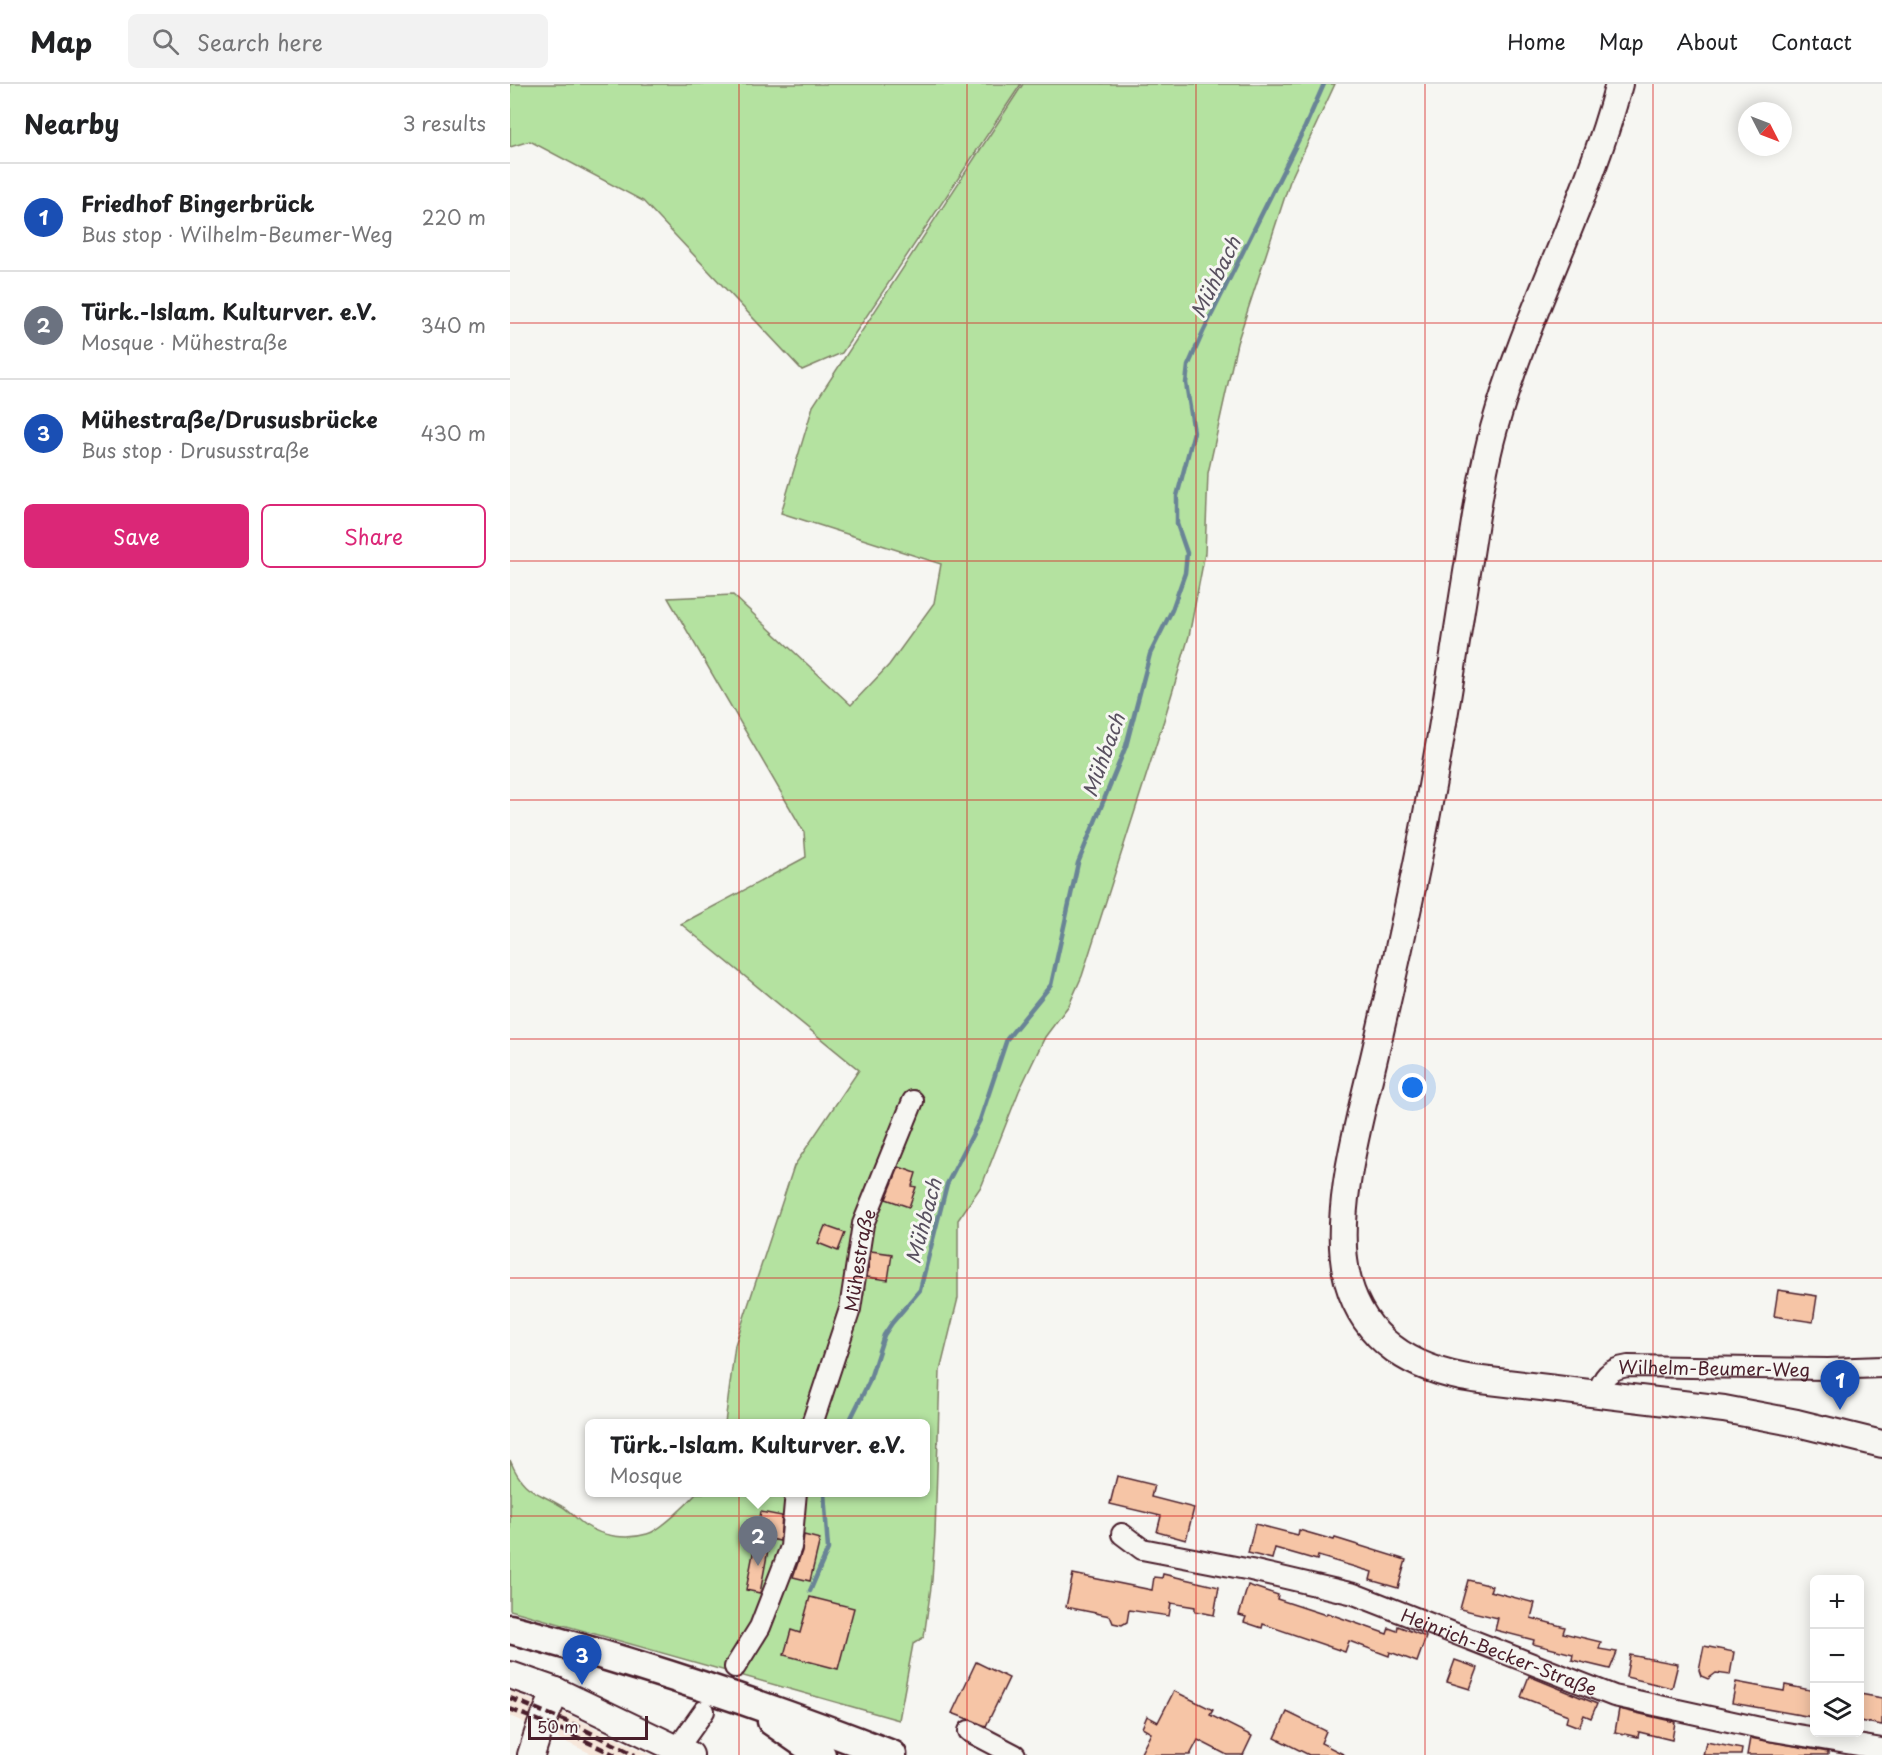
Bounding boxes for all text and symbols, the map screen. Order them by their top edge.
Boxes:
search box [128,14,548,68]
text: Map [30,20,92,63]
icon: search [149,25,182,58]
text: Search here [197,25,323,58]
text: Home [1507,25,1566,57]
text: Map [1599,25,1644,57]
text: About [1677,25,1738,57]
text: Contact [1771,25,1852,57]
north arrow [1738,102,1792,156]
text: Nearby [24,104,119,143]
text: 3 results [403,108,486,138]
text: Friedhof Bingerbrück [81,186,314,219]
text: 1 [39,202,48,232]
text: 220 m [422,202,486,232]
text: Bus stop · Wilhelm-Beumer-Weg [81,219,393,249]
water label: Mühbach [1182,231,1248,323]
text: Türk.-Islam. Kulturver. e.V. [81,294,376,327]
text: 2 [36,310,51,340]
text: 340 m [421,310,486,340]
text: Mosque · Mühestraße [81,327,288,357]
text: Mühestraße/Drususbrücke [81,402,377,435]
text: 3 [37,418,50,448]
text: 430 m [421,418,486,448]
text: Bus stop · Drususstraße [81,435,309,465]
button: Save [24,504,249,568]
button: Share [261,504,486,568]
water label: Mühbach [1074,709,1132,801]
your location [1398,1073,1427,1102]
water label: Mühbach [897,1175,949,1267]
street label: Mühestraße [836,1204,882,1314]
street label: Wilhelm-Beumer-Weg [1618,1352,1810,1382]
pin: 1 [1820,1360,1860,1410]
popup [585,1419,930,1497]
text: Türk.-Islam. Kulturver. e.V. [610,1427,905,1460]
text: Mosque [610,1460,683,1490]
pin: 2 [738,1516,778,1566]
map controls [1810,1575,1864,1737]
button: + [1810,1575,1864,1629]
street label: Heinrich-Becker-Straße [1398,1600,1601,1702]
button: − [1810,1629,1864,1683]
pin: 3 [562,1636,602,1685]
button: layers [1810,1683,1864,1737]
scale bar [528,1713,648,1740]
text: 50 m [537,1714,578,1738]

